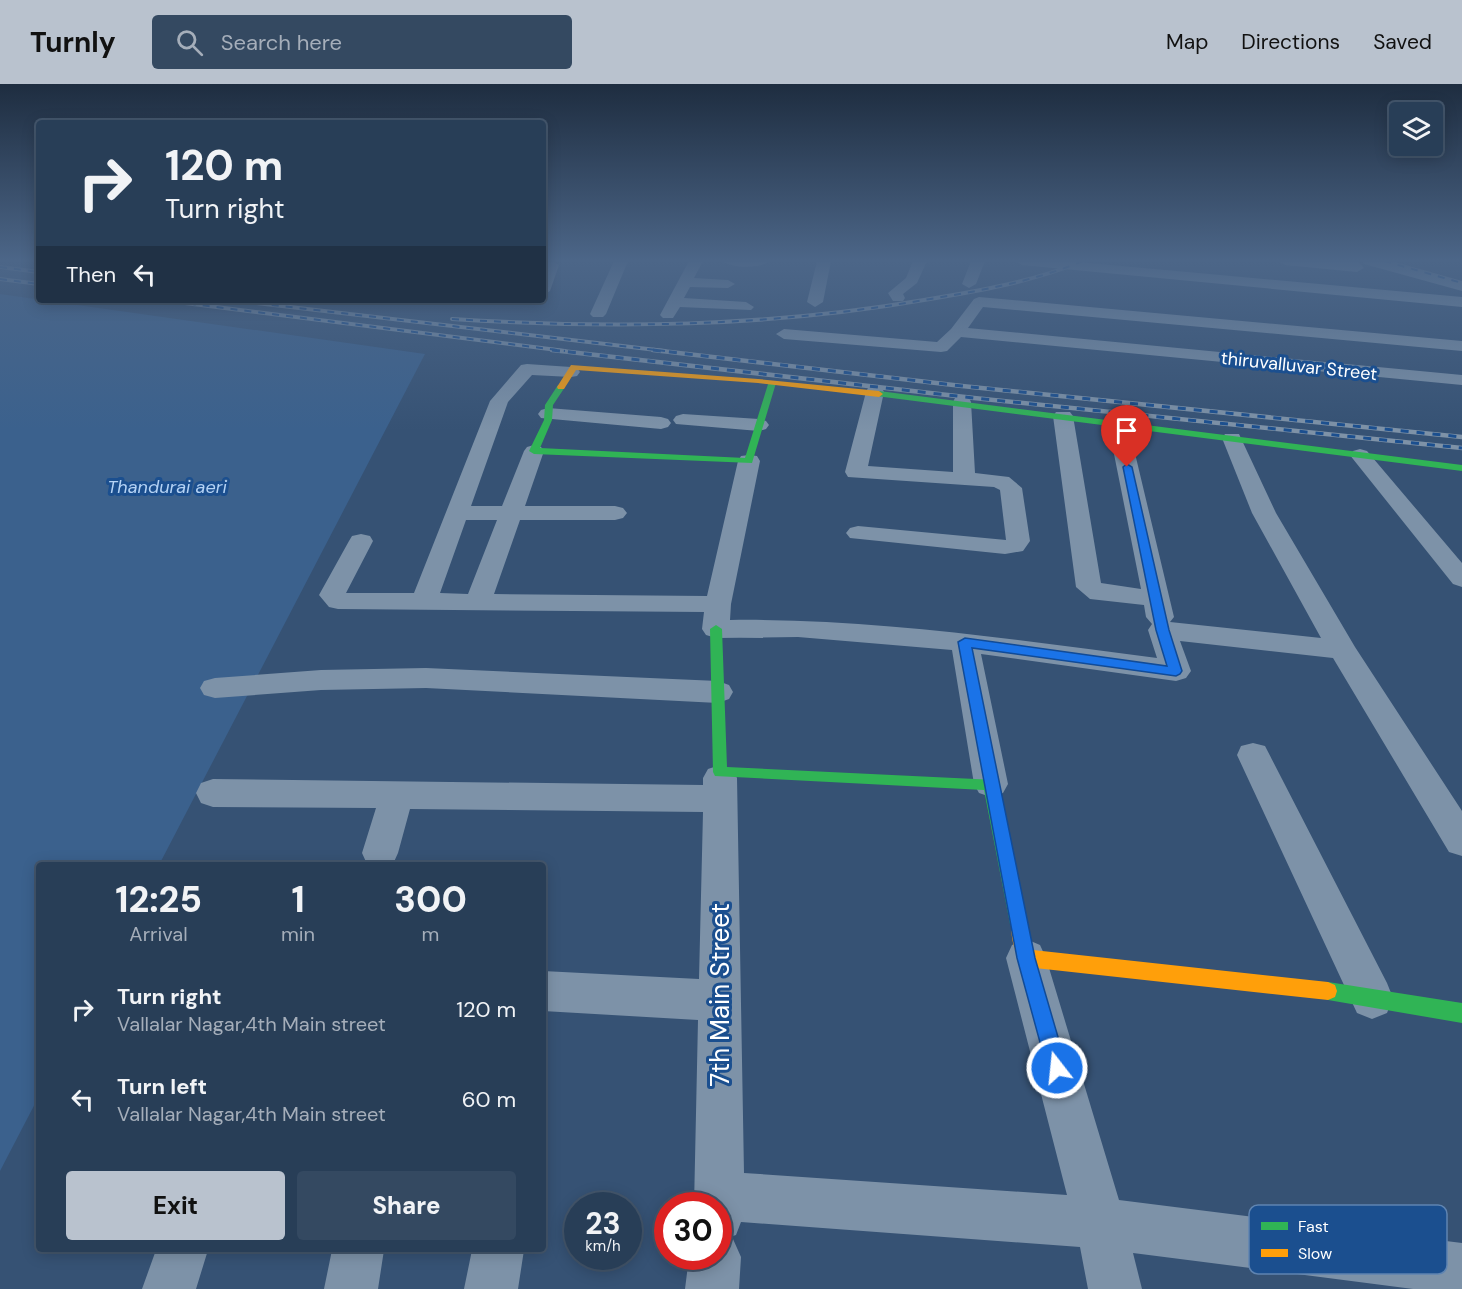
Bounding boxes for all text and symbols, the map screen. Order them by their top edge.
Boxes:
search box [152,15,572,69]
text: Turnly [30,24,116,61]
icon: search [173,26,206,59]
text: Search here [221,28,342,57]
text: Map [1166,28,1208,56]
text: Directions [1241,28,1340,56]
text: Saved [1373,28,1432,56]
map controls [1389,102,1443,156]
button: layers [1389,102,1443,156]
text: 120 m [165,138,283,193]
icon: right [66,144,144,222]
text: Turn right [165,191,285,226]
icon: left [128,258,161,291]
text: Then [66,260,116,289]
street label: thiruvalluvar Street [1220,346,1378,386]
pin [1101,405,1152,467]
icon: arrive [1110,414,1143,447]
water label: Thandurai aeri [107,475,227,499]
text: 12:25 [115,876,202,923]
text: 1 [291,876,305,923]
text: 300 [394,876,467,923]
street label: 7th Main Street [703,903,737,1087]
text: Arrival [129,921,188,947]
text: min [281,921,315,947]
text: m [422,921,439,947]
text: Turn right [117,982,222,1011]
icon: right [66,993,99,1026]
text: 120 m [456,995,516,1024]
text: Vallalar Nagar,4th Main street [117,1011,386,1037]
position arrow [1025,1036,1089,1100]
text: Turn left [117,1072,207,1101]
icon: left [66,1083,99,1116]
text: 60 m [462,1085,516,1114]
text: Vallalar Nagar,4th Main street [117,1101,386,1127]
button: Exit [66,1171,285,1240]
button: Share [297,1171,516,1240]
speed limit sign: 30 [654,1192,732,1270]
text: 23 [585,1204,621,1243]
legend [1249,1205,1447,1274]
text: Fast [1298,1216,1329,1237]
text: km/h [585,1236,621,1256]
text: Slow [1298,1243,1332,1264]

